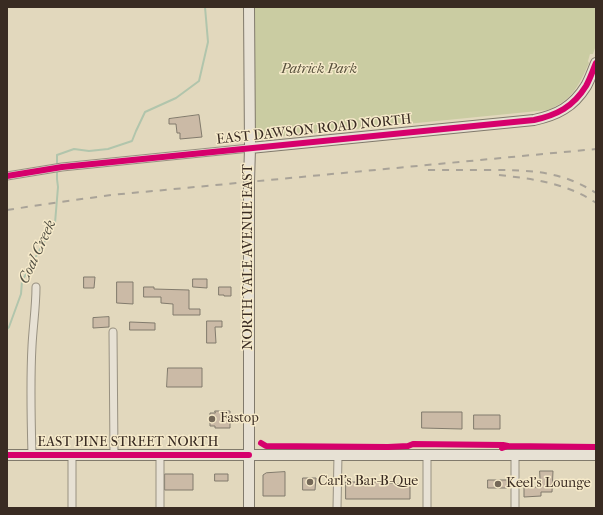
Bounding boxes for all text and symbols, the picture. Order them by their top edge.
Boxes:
park label: Patrick Park [281,62,357,78]
street label: EAST DAWSON ROAD NORTH [216,111,412,149]
street label: NORTH YALE AVENUE EAST [241,164,257,350]
water label: Coal Creek [15,217,61,287]
place label: Fastop [220,411,259,427]
marker: Fastop [207,414,217,424]
street label: EAST PINE STREET NORTH [37,435,219,451]
place label: Carl's Bar-B-Que [318,474,418,490]
place label: Keel's Lounge [506,476,591,492]
marker: Carl's Bar-B-Que [305,477,315,487]
marker: Keel's Lounge [493,479,503,489]

